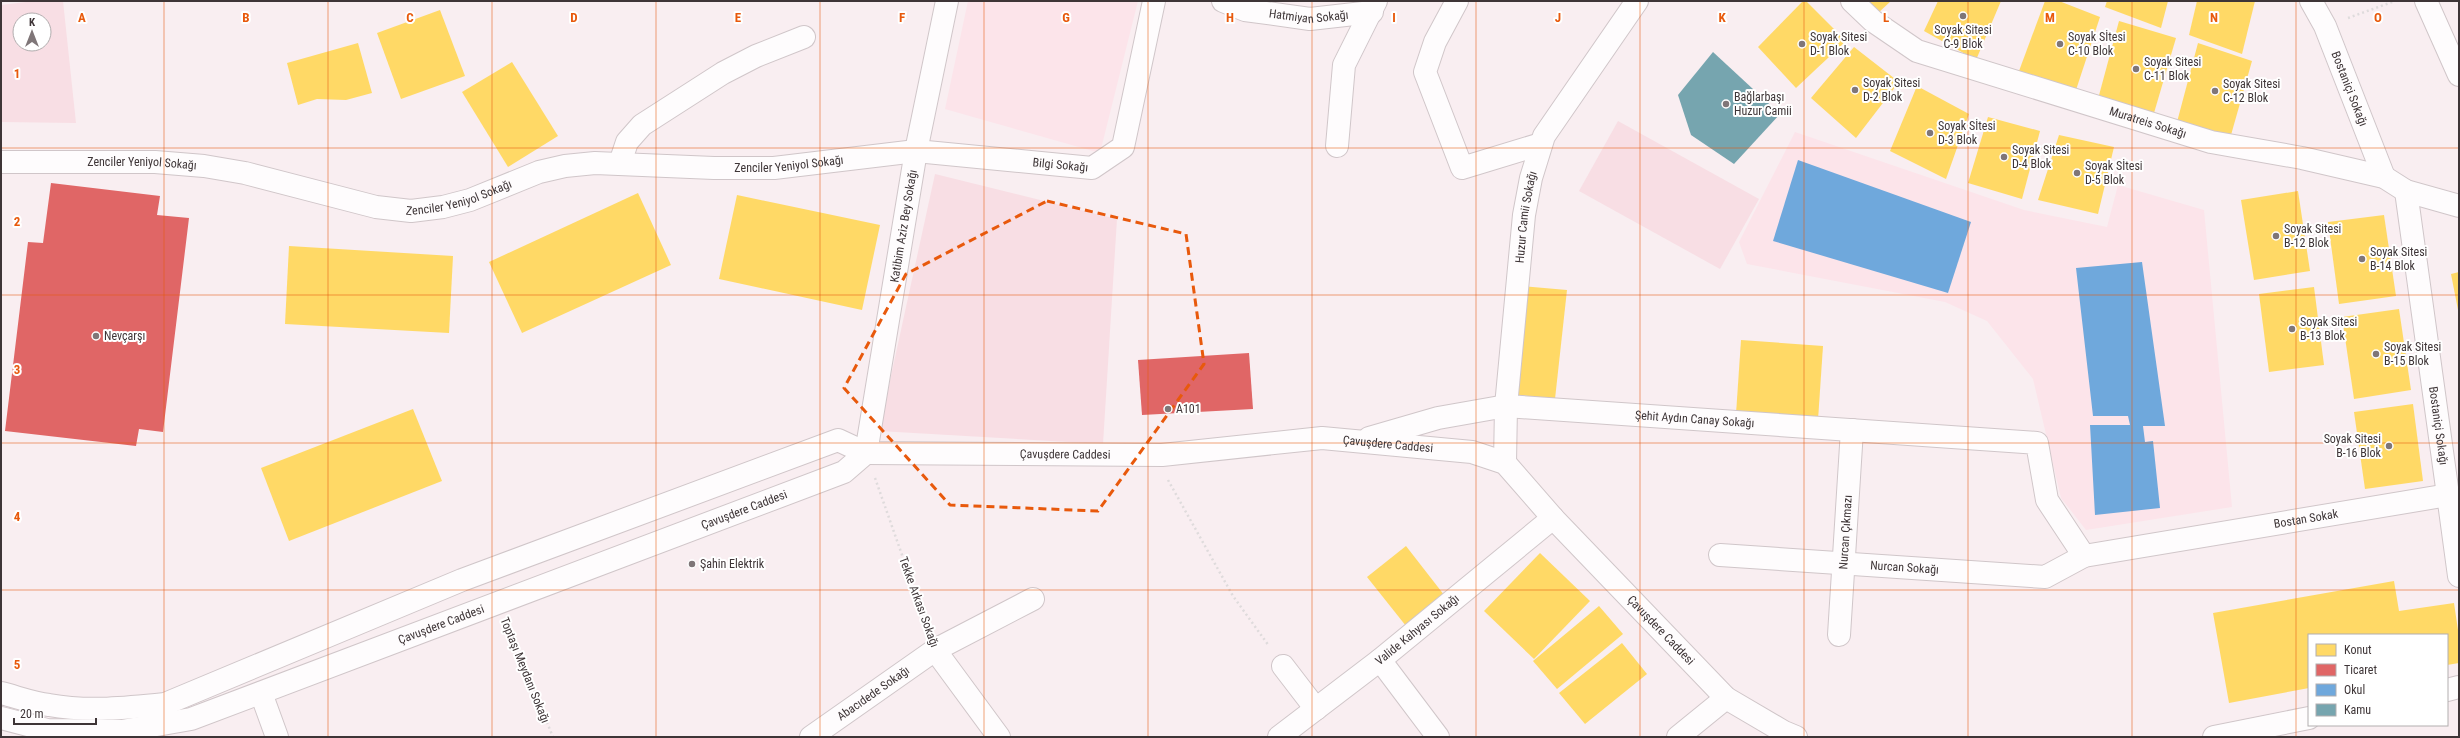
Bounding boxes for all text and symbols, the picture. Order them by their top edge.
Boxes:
street label: Hatmiyan Sokağı [1268,6,1349,26]
text: A [78,10,86,25]
text: B [242,10,250,25]
text: C [406,10,414,25]
text: D [570,10,578,25]
text: E [735,10,742,25]
text: F [899,10,905,25]
text: G [1062,10,1070,25]
text: H [1226,10,1234,25]
text: I [1392,10,1396,25]
text: J [1555,10,1561,25]
text: K [1718,10,1726,25]
text: L [1883,10,1889,25]
text: M [2045,10,2055,25]
text: N [2210,10,2218,25]
text: O [2374,10,2382,25]
marker: Soyak Sitesi C-9 Blok [1958,11,1968,21]
north arrow [12,12,52,52]
text: K [29,16,36,29]
place label: Soyak Sitesi C-9 Blok [1934,23,1992,51]
place label: Soyak Sİtesi C-10 Blok [2068,29,2126,58]
place label: Soyak Sitesi D-1 Blok [1810,30,1867,58]
marker: Soyak Sitesi D-1 Blok [1797,39,1807,49]
marker: Soyak Sİtesi C-10 Blok [2055,39,2065,49]
street label: Bostaniçi Sokağı [2329,49,2370,128]
place label: Soyak Sitesi C-11 Blok [2144,55,2201,83]
marker: Soyak Sitesi C-11 Blok [2131,64,2141,74]
text: 1 [14,66,20,81]
place label: Soyak Sitesi D-2 Blok [1863,76,1920,104]
place label: Soyak Sitesi C-12 Blok [2223,77,2280,105]
marker: Soyak Sitesi D-2 Blok [1850,85,1860,95]
marker: Soyak Sitesi C-12 Blok [2210,86,2220,96]
place label: Bağlarbaşı Huzur Camii [1734,90,1792,118]
marker: Bağlarbaşı Huzur Camii [1721,99,1731,109]
street label: Muratreis Sokağı [2108,104,2188,141]
place label: Soyak Sİtesi D-3 Blok [1938,118,1996,147]
marker: Soyak Sİtesi D-3 Blok [1925,128,1935,138]
place label: Soyak Sitesi D-4 Blok [2012,143,2069,171]
marker: Soyak Sitesi D-4 Blok [1999,152,2009,162]
street label: Zenciler Yeniyol Sokağı [734,153,844,175]
street label: Zenciler Yeniyol Sokağı [87,155,197,172]
street label: Bilgi Sokağı [1032,155,1089,175]
place label: Soyak Sİtesi D-5 Blok [2085,158,2143,187]
marker: Soyak Sİtesi D-5 Blok [2072,168,2082,178]
street label: Katibim Aziz Bey Sokağı [887,169,920,284]
street label: Huzur Camii Sokağı [1512,169,1540,264]
street label: Zenciler Yeniyol Sokağı [405,177,514,218]
text: 2 [14,214,21,229]
place label: Soyak Sitesi B-12 Blok [2284,222,2341,250]
marker: Soyak Sitesi B-12 Blok [2271,231,2281,241]
place label: Soyak Sitesi B-14 Blok [2370,245,2427,273]
marker: Soyak Sitesi B-14 Blok [2357,254,2367,264]
place label: Soyak Sitesi B-13 Blok [2300,315,2357,343]
marker: Soyak Sitesi B-13 Blok [2287,324,2297,334]
place label: Nevçarşı [104,329,145,343]
marker: Nevçarşı [91,331,101,341]
place label: Soyak Sitesi B-15 Blok [2384,340,2441,368]
marker: Soyak Sitesi B-15 Blok [2371,349,2381,359]
text: 3 [14,362,20,377]
street label: Bostaniçi Sokağı [2426,386,2451,466]
place label: A101 [1176,402,1201,416]
marker: A101 [1163,404,1173,414]
street label: Şehit Aydın Canay Sokağı [1634,408,1755,430]
place label: Soyak Sitesi B-16 Blok [2324,432,2382,460]
street label: Çavuşdere Caddesi [1342,433,1434,455]
marker: Soyak Sitesi B-16 Blok [2384,441,2394,451]
street label: Çavuşdere Caddesi [1020,447,1111,462]
street label: Çavuşdere Caddesi [699,487,789,532]
street label: Nurcan Çıkmazı [1836,495,1855,570]
street label: Bostan Sokak [2273,506,2340,531]
text: 4 [14,509,21,524]
street label: Tekke Arkası Sokağı [896,555,942,649]
place label: Şahin Elektrik [700,557,765,571]
street label: Nurcan Sokağı [1870,558,1939,577]
marker: Şahin Elektrik [687,559,697,569]
street label: Valide Kahyası Sokağı [1373,591,1462,668]
street label: Çavuşdere Caddesi [1624,593,1697,668]
street label: Çavuşdere Caddesi [396,602,486,647]
street label: Toptaşı Meydanı Sokağı [497,615,553,725]
legend [2308,634,2448,726]
text: Konut [2344,643,2372,657]
text: 5 [14,657,21,672]
street label: Abacıdede Sokağı [834,663,912,724]
text: Ticaret [2344,663,2377,677]
text: Okul [2344,683,2365,697]
scale bar [14,700,96,726]
text: Kamu [2344,703,2371,717]
text: 20 m [20,707,44,721]

